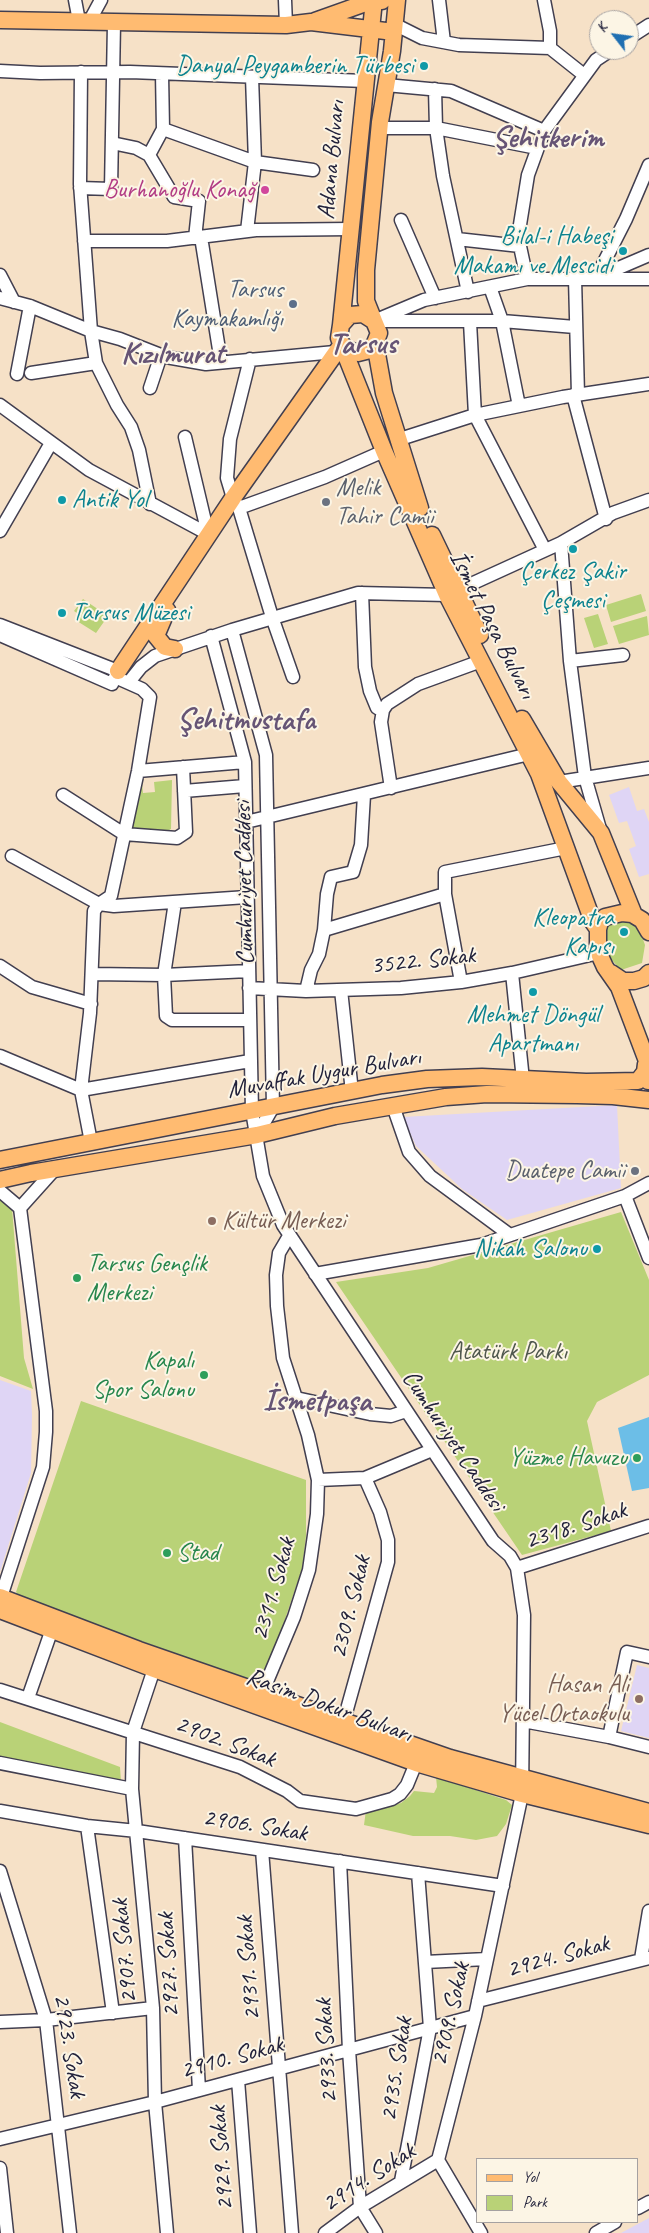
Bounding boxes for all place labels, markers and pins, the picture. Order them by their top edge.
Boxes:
place label: Danyal Peygamberin Türbesi [176,51,414,81]
marker: Danyal Peygamberin Türbesi [418,60,430,72]
place label: Burhanoğlu Konağ [104,175,255,205]
marker: Burhanoğlu Konağ [259,184,271,196]
place label: Bilal-i Habeşi Makamı ve Mescidi [454,222,613,281]
marker: Bilal-i Habeşi Makamı ve Mescidi [617,245,629,257]
place label: Tarsus Kaymakamlığı [171,275,283,334]
marker: Tarsus Kaymakamlığı [287,298,299,310]
place label: Melik Tahir Camii [336,473,434,532]
place label: Antik Yol [72,485,148,515]
marker: Antik Yol [56,494,68,506]
marker: Melik Tahir Camii [320,496,332,508]
marker: Çerkez Şakir Çeşmesi [567,543,579,555]
place label: Çerkez Şakir Çeşmesi [520,557,626,616]
place label: Tarsus Müzesi [72,598,190,628]
marker: Tarsus Müzesi [56,607,68,619]
place label: Kleopatra Kapısı [532,903,614,962]
marker: Kleopatra Kapısı [618,926,630,938]
marker: Mehmet Döngül Apartmanı [527,986,539,998]
place label: Mehmet Döngül Apartmanı [467,1000,599,1059]
place label: Duatepe Camii [505,1156,625,1186]
marker: Duatepe Camii [629,1165,641,1177]
place label: Kültür Merkezi [222,1206,345,1236]
marker: Kültür Merkezi [206,1215,218,1227]
place label: Nikah Salonu [474,1234,587,1264]
marker: Nikah Salonu [591,1243,603,1255]
place label: Tarsus Gençlik Merkezi [87,1249,207,1308]
marker: Tarsus Gençlik Merkezi [71,1272,83,1284]
place label: Kapalı Spor Salonu [92,1346,194,1405]
marker: Kapalı Spor Salonu [198,1369,210,1381]
place label: Yüzme Havuzu [509,1443,627,1473]
marker: Yüzme Havuzu [631,1452,643,1464]
place label: Stad [177,1538,219,1568]
marker: Stad [161,1547,173,1559]
place label: Hasan Ali Yücel Ortaokulu [499,1670,629,1729]
marker: Hasan Ali Yücel Ortaokulu [633,1693,645,1705]

